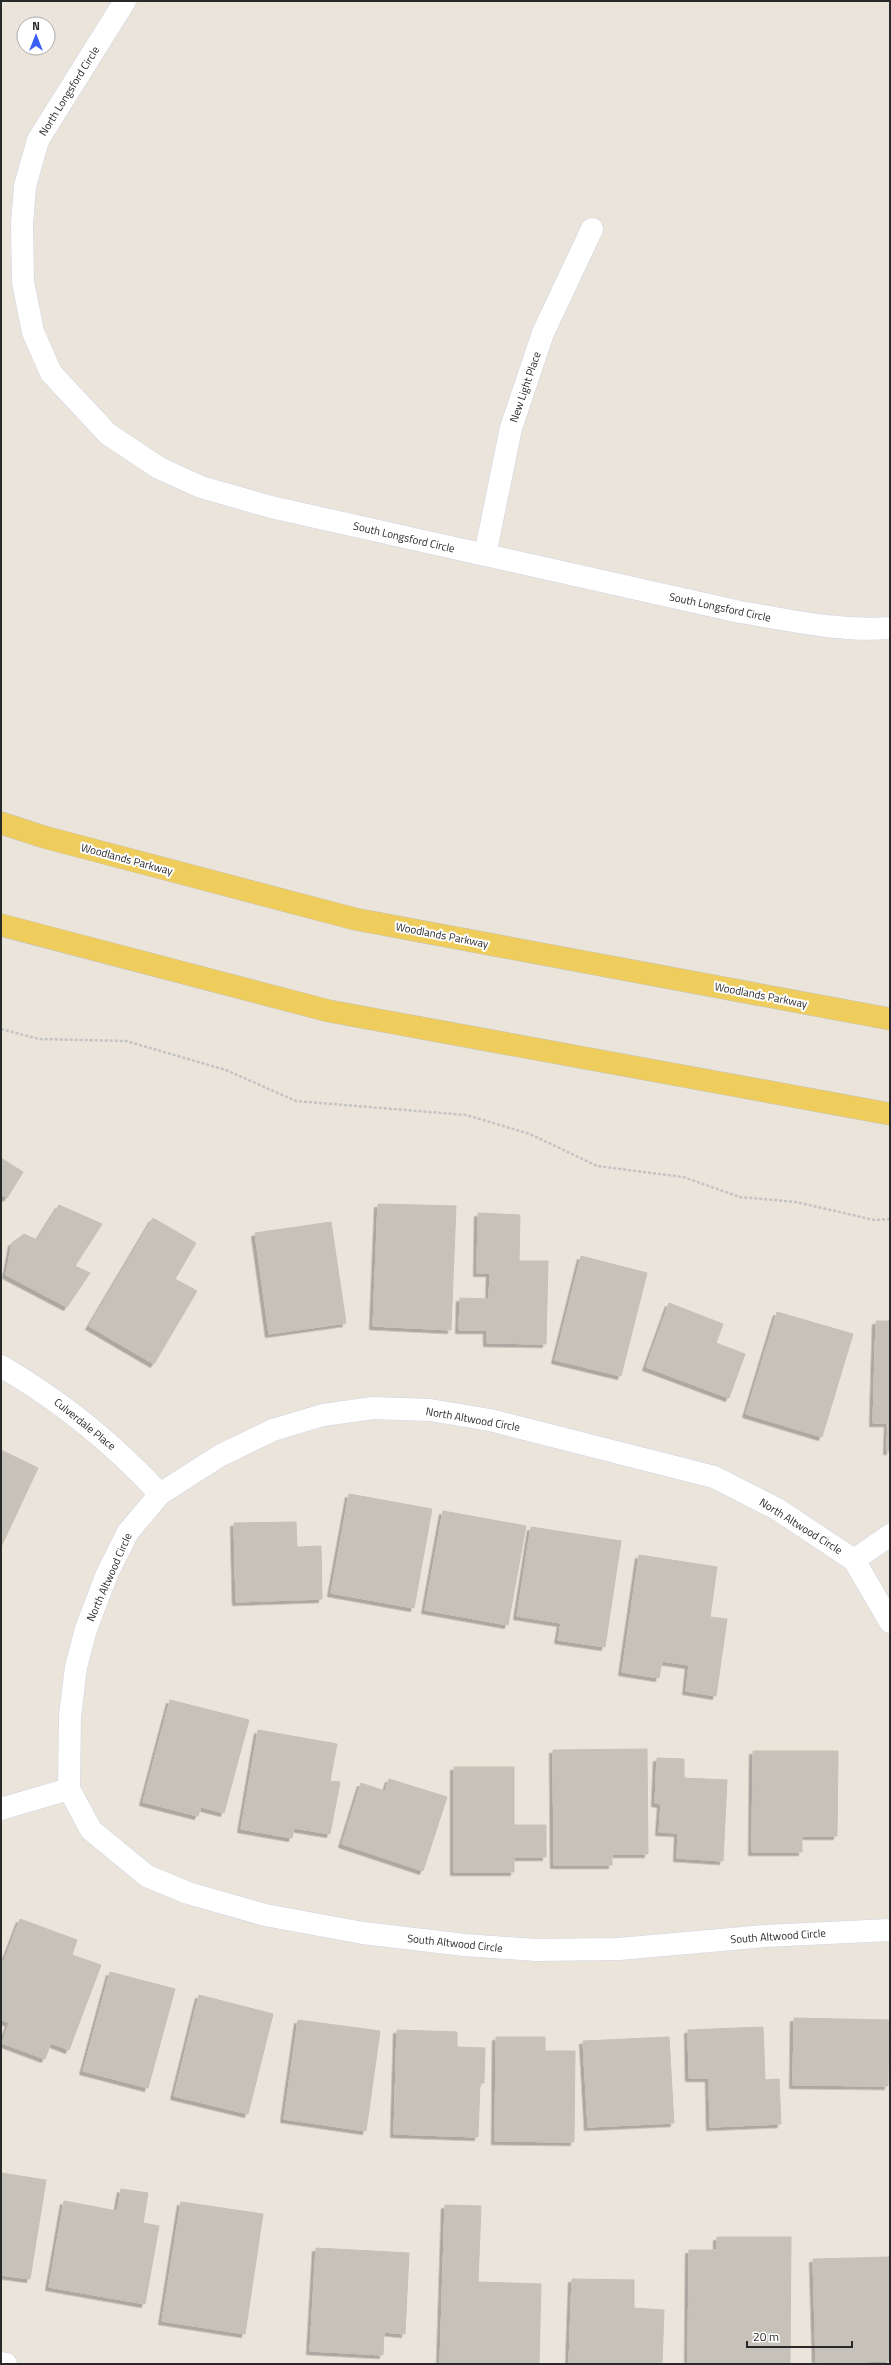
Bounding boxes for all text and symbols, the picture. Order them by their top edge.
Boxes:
north arrow [16,16,56,56]
text: N [32,18,40,34]
street label: North Longsford Circle [35,43,103,139]
street label: New Light Place [505,349,545,425]
street label: South Longsford Circle [352,518,457,557]
street label: South Longsford Circle [668,588,773,626]
street label: Woodlands Parkway [79,839,175,879]
street label: Woodlands Parkway [394,918,491,952]
street label: Woodlands Parkway [713,978,810,1012]
street label: Culverdale Place [51,1394,120,1454]
street label: North Altwood Circle [425,1403,522,1435]
street label: North Altwood Circle [756,1494,846,1558]
street label: North Altwood Circle [82,1530,136,1624]
street label: South Altwood Circle [730,1925,827,1947]
street label: South Altwood Circle [406,1930,504,1956]
scale bar [747,2323,852,2349]
text: 20 m [753,2327,779,2346]

